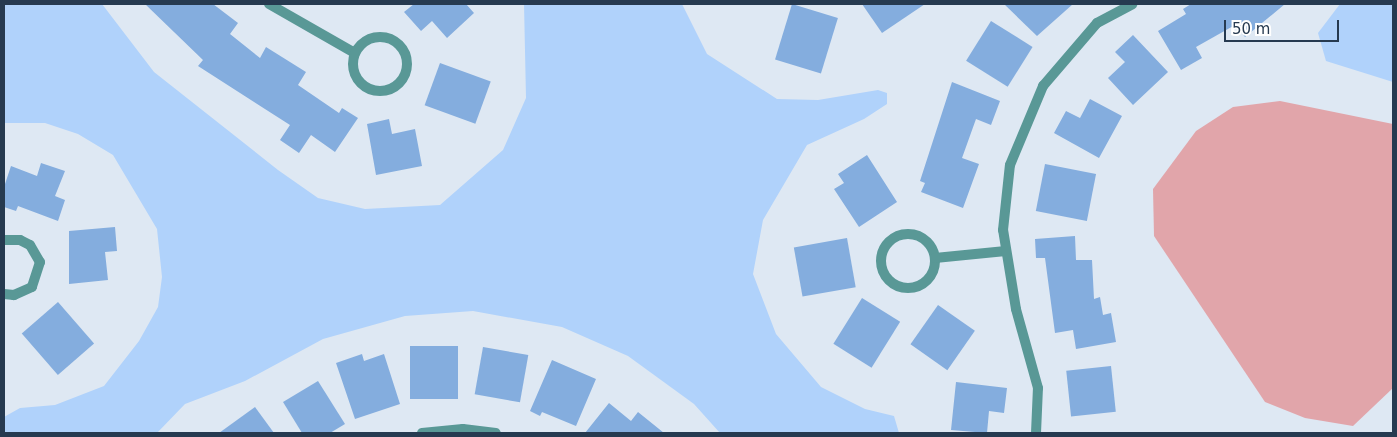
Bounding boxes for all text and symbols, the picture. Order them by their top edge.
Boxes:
scale bar [1227,10,1342,42]
text: 50 m [1232,20,1270,38]

